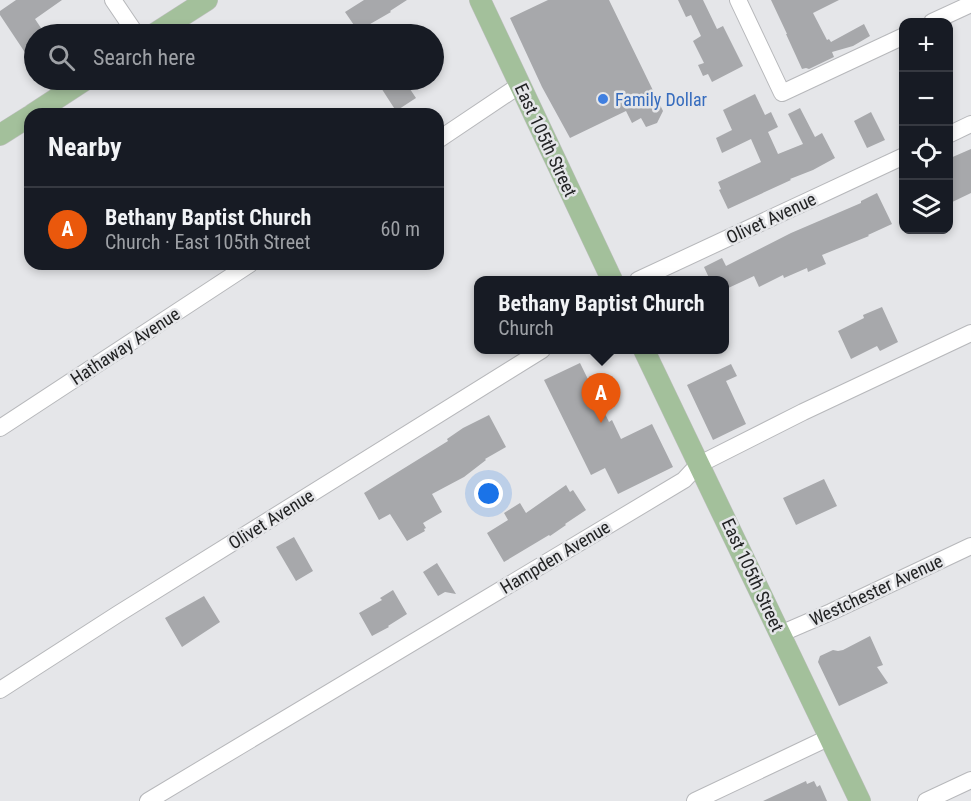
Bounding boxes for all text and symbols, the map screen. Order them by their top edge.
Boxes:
map controls [899,18,953,234]
button: + [899,18,953,72]
search box [24,24,444,90]
icon: search [45,41,78,74]
text: Search here [93,45,195,70]
button: − [899,72,953,126]
street label: East 105th Street [511,80,581,200]
place label: Family Dollar [615,89,708,110]
marker: Family Dollar [596,92,610,106]
button: locate [899,126,953,180]
text: Nearby [48,132,122,162]
button: layers [899,180,953,234]
street label: Olivet Avenue [723,188,819,248]
text: Bethany Baptist Church [105,205,311,230]
text: A [62,217,73,241]
text: 60 m [381,217,420,241]
text: Church · East 105th Street [105,230,310,254]
popup [474,276,729,354]
text: Bethany Baptist Church [498,291,705,316]
street label: Hathaway Avenue [66,303,184,389]
text: Church [498,316,554,340]
pin: A [582,374,620,423]
your location [474,479,503,508]
street label: Olivet Avenue [225,485,317,553]
street label: East 105th Street [718,515,788,635]
street label: Hampden Avenue [496,516,614,598]
street label: Westchester Avenue [806,550,946,630]

